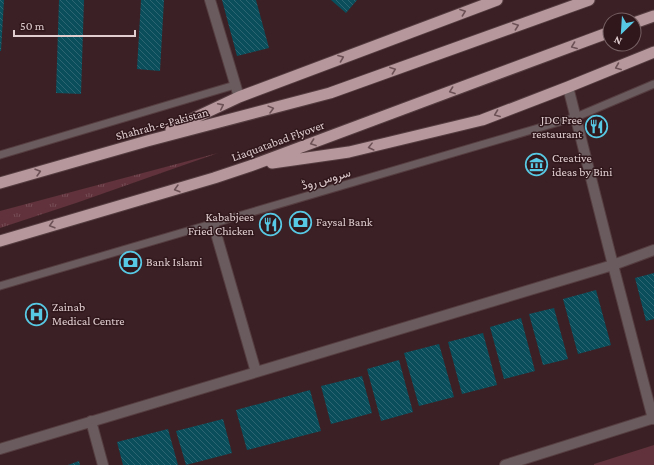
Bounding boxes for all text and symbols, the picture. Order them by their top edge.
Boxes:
one-way arrow [460,9,467,17]
scale bar [14,12,135,38]
north arrow [602,12,642,52]
text: 50 m [20,19,45,33]
one-way arrow [512,23,519,31]
text: N [611,34,624,48]
one-way arrow [570,42,577,50]
one-way arrow [338,55,345,63]
one-way arrow [614,62,621,70]
one-way arrow [390,67,397,75]
one-way arrow [448,87,455,95]
one-way arrow [216,103,224,111]
street label: Shahrah-e-Pakistan [114,105,210,143]
one-way arrow [268,105,274,113]
one-way arrow [494,110,501,118]
place label: JDC Free restaurant [532,113,583,141]
restaurant icon: JDC Free restaurant [584,114,610,140]
street label: Liaquatabad Flyover [230,117,327,164]
one-way arrow [310,138,317,146]
one-way arrow [368,142,374,150]
place label: Creative ideas by Bini [552,151,612,179]
museum icon: Creative ideas by Bini [524,152,550,178]
street label: سروس روڈ [300,165,353,194]
one-way arrow [34,168,41,177]
one-way arrow [173,184,180,193]
bank icon: Faysal Bank [288,209,314,235]
place label: Kababjees Fried Chicken [188,210,255,238]
restaurant icon: Kababjees Fried Chicken [257,211,283,237]
place label: Faysal Bank [316,215,373,229]
one-way arrow [49,220,56,229]
bank icon: Bank Islami [117,249,143,275]
place label: Bank Islami [146,255,202,269]
place label: Zainab Medical Centre [52,300,125,328]
hospital icon: Zainab Medical Centre [23,301,49,327]

